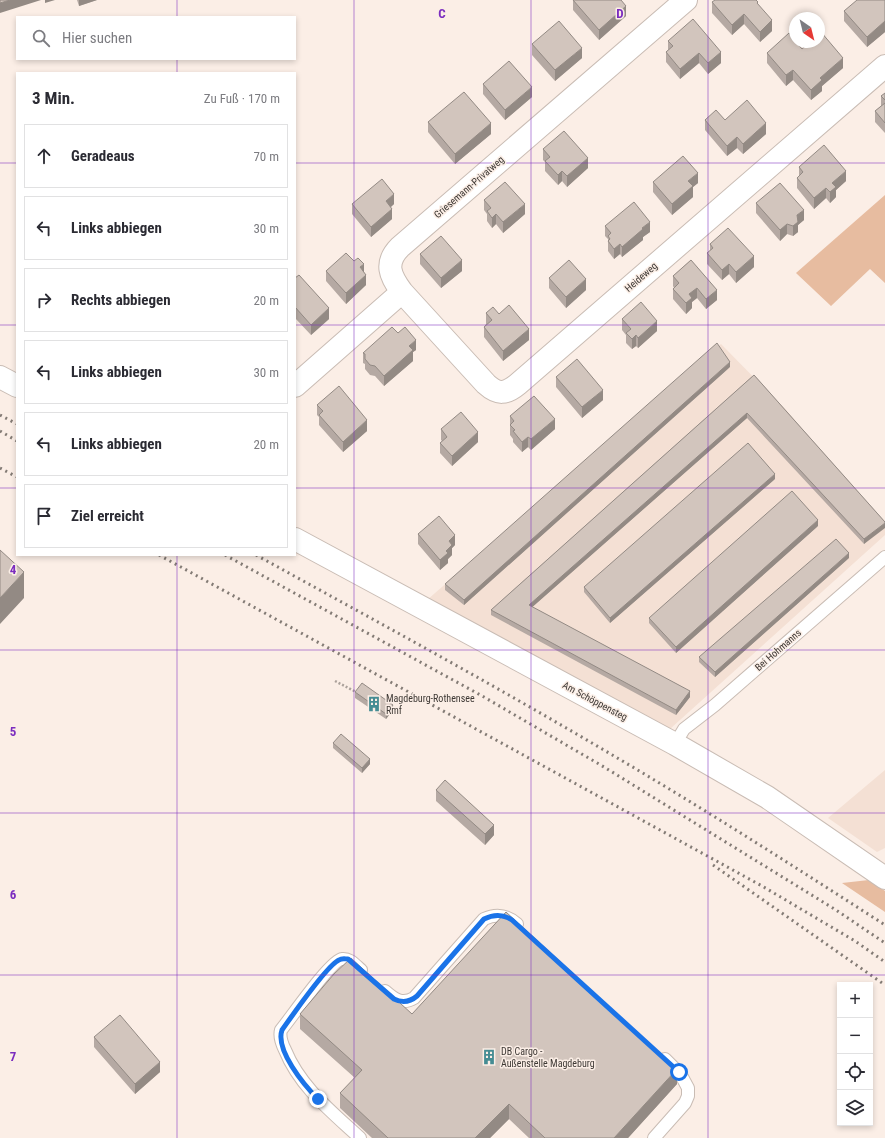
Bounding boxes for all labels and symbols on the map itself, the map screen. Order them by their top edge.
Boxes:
text: C [438,6,446,21]
text: D [616,6,624,21]
north arrow [789,12,825,48]
street label: Griesemann-Privatweg [432,154,506,220]
street label: Heideweg [623,260,659,294]
text: 4 [10,562,17,577]
street label: Bei Hohmanns [753,627,804,673]
street label: Am Schöppensteg [561,679,629,723]
place label: Magdeburg-Rothensee Rmf [386,693,475,716]
building icon: Magdeburg-Rothensee Rmf [365,695,383,713]
text: 5 [10,724,17,739]
text: 6 [10,887,17,902]
place label: DB Cargo - Außenstelle Magdeburg [501,1046,595,1069]
building icon: DB Cargo - Außenstelle Magdeburg [480,1048,498,1066]
text: 7 [10,1049,17,1064]
route start [670,1063,688,1081]
route end [309,1090,327,1108]

